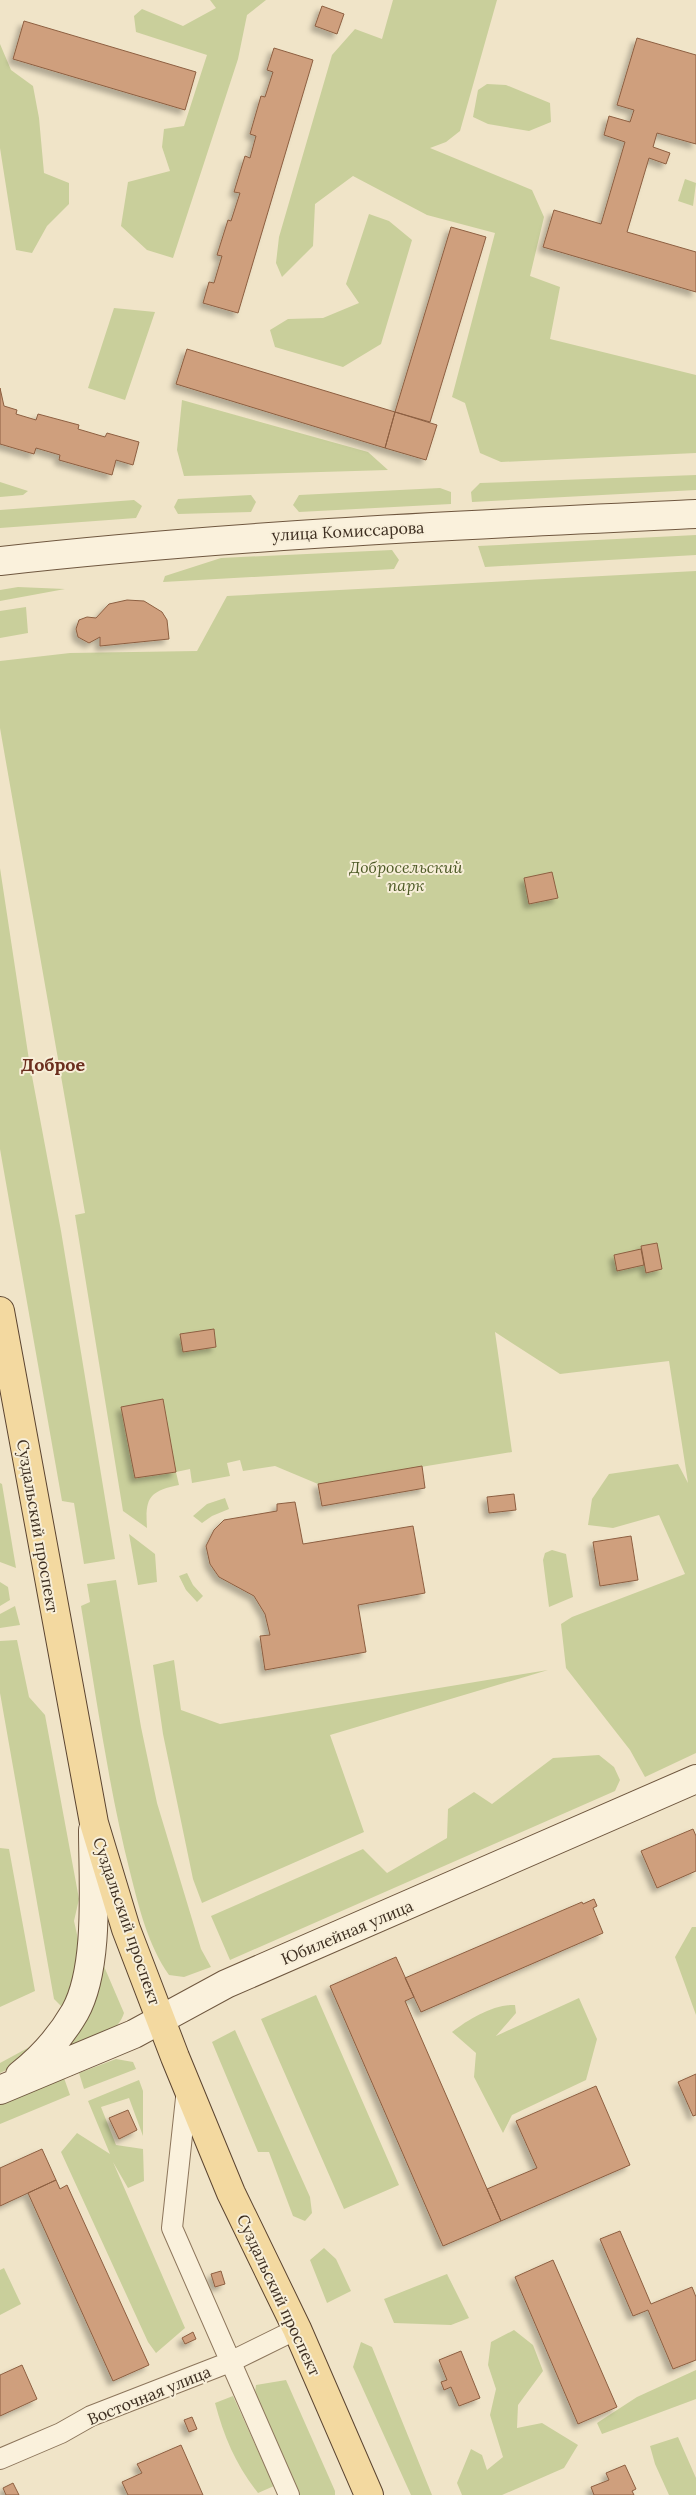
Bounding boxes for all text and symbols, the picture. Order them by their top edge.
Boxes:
street label: улица Комиссарова [271,517,425,545]
park label: Добросельский парк [349,857,463,895]
district label: Доброе [21,1053,86,1076]
street label: Суздальский проспект [13,1438,63,1614]
street label: Суздальский проспект [89,1835,165,2008]
street label: Юбилейная улица [278,1895,416,1969]
street label: Суздальский проспект [233,2211,325,2379]
street label: Восточная улица [84,2361,214,2429]

